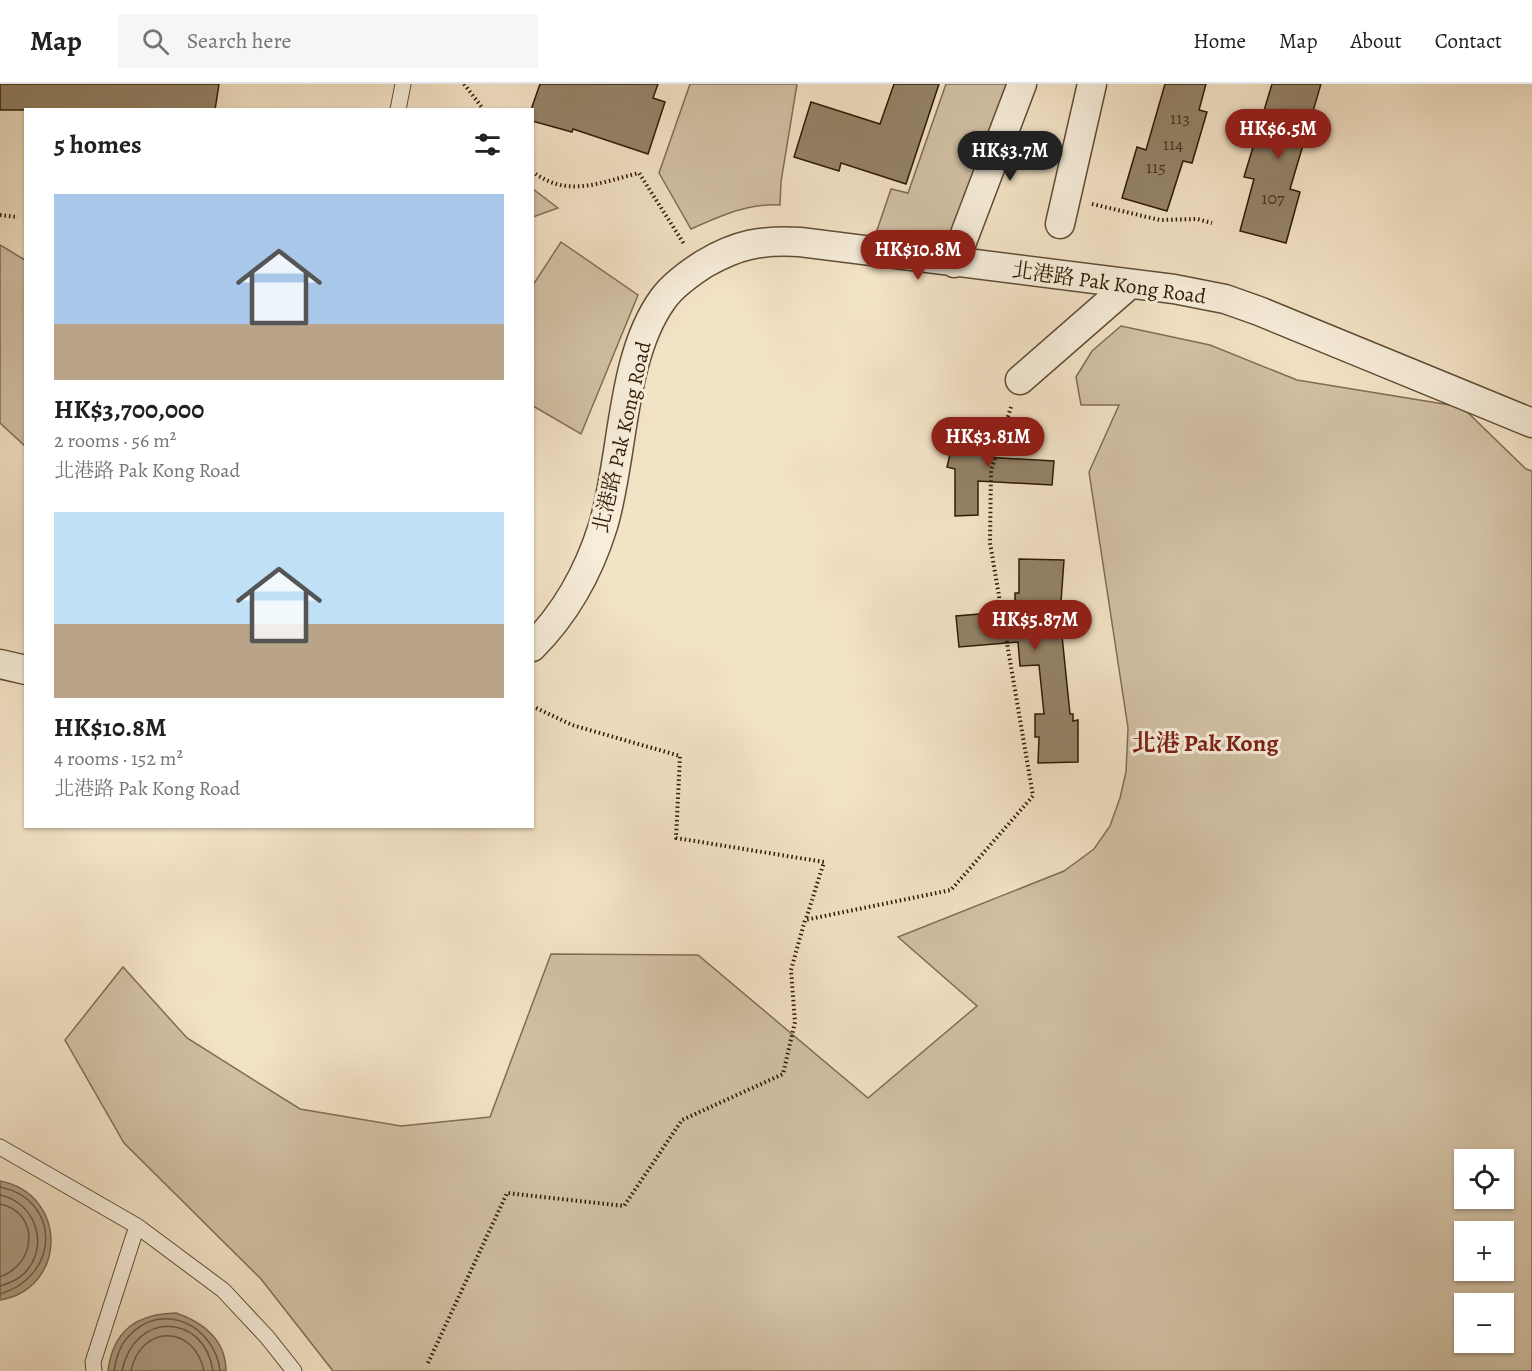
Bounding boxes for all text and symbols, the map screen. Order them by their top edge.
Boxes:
search box [118,14,538,68]
text: Map [30,22,82,60]
icon: search [139,25,172,58]
text: Search here [187,26,291,56]
text: Home [1193,27,1246,55]
text: Map [1279,27,1317,55]
text: About [1350,27,1402,55]
text: Contact [1435,27,1502,55]
house number: 113 [1170,106,1190,130]
pin: HK$6.5M [1223,109,1333,160]
text: HK$6.5M [1239,115,1317,142]
text: 5 homes [54,127,142,162]
icon: filters [471,128,504,161]
pin: HK$3.7M [955,131,1065,182]
house number: 114 [1163,132,1183,156]
text: HK$3.7M [972,137,1048,164]
house number: 115 [1146,155,1166,179]
house number: 107 [1261,186,1285,210]
pin: HK$10.8M [856,230,980,281]
icon: home [225,233,333,341]
text: HK$10.8M [875,236,961,263]
street label: 北港路 Pak Kong Road [1010,256,1209,311]
street label: 北港路 Pak Kong Road [586,338,658,535]
text: HK$3,700,000 [54,392,204,427]
pin: HK$3.81M [926,417,1050,468]
text: HK$3.81M [945,423,1031,450]
text: 2 rooms · 56 m² [54,427,176,454]
text: 北港路 Pak Kong Road [54,457,240,484]
icon: home [225,551,333,659]
pin: HK$5.87M [973,600,1097,651]
text: HK$5.87M [992,606,1078,633]
text: HK$10.8M [54,710,167,745]
district label: 北港 Pak Kong [1132,727,1279,759]
text: 4 rooms · 152 m² [54,745,183,772]
text: 北港路 Pak Kong Road [54,775,240,802]
map controls [1454,1149,1514,1353]
button: locate [1454,1149,1514,1209]
button: + [1454,1221,1514,1281]
button: − [1454,1293,1514,1353]

